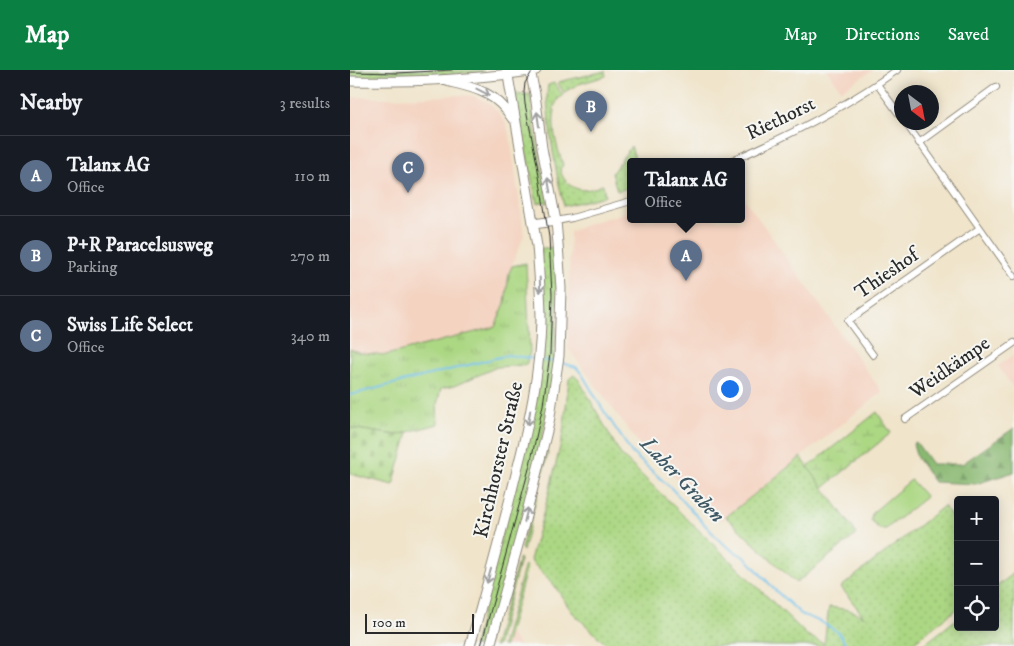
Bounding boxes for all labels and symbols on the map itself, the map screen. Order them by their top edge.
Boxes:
north arrow [894,85,939,130]
one-way arrow [475,88,490,97]
pin: B [575,91,607,132]
street label: Riethorst [742,92,820,146]
one-way arrow [533,111,543,127]
pin: C [392,152,424,193]
one-way arrow [544,177,553,193]
pin: A [670,240,702,281]
street label: Thieshof [850,241,927,305]
one-way arrow [535,277,545,293]
street label: Weidkämpe [904,331,995,405]
your location [717,376,743,402]
street label: Kirchhorster Straße [469,379,529,541]
one-way arrow [524,410,534,426]
water label: Laher Graben [634,431,730,529]
one-way arrow [522,507,531,523]
one-way arrow [484,567,494,583]
scale bar [365,611,474,634]

